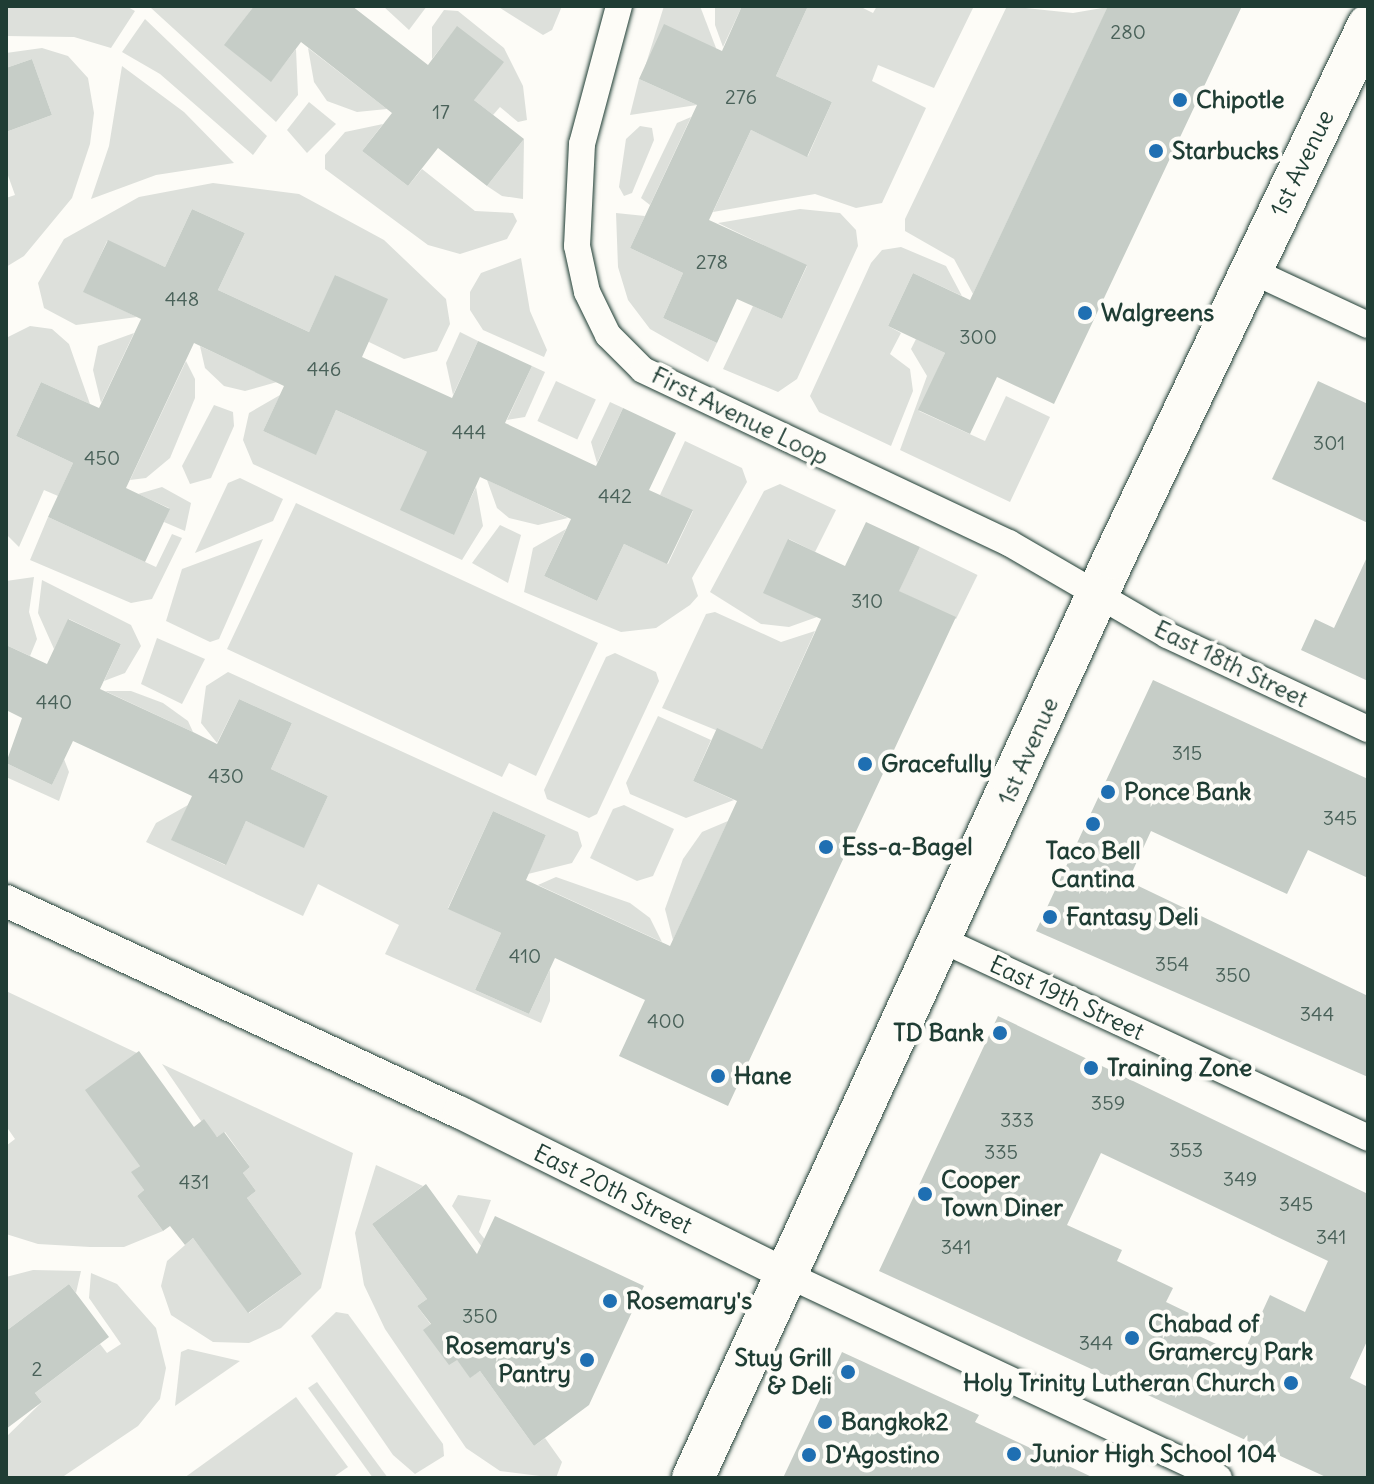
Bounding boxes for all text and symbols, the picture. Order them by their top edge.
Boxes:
house number: 280 [1110,19,1146,43]
house number: 276 [725,84,757,108]
place label: Chipotle [1196,86,1284,114]
marker: Chipotle [1171,91,1189,109]
house number: 17 [432,99,450,123]
street label: 1st Avenue [1264,105,1340,221]
place label: Starbucks [1172,137,1279,165]
marker: Starbucks [1147,142,1165,160]
house number: 278 [696,249,728,273]
house number: 448 [165,286,199,310]
place label: Walgreens [1101,299,1214,327]
marker: Walgreens [1076,304,1094,322]
house number: 300 [959,324,997,348]
house number: 446 [307,356,341,380]
street label: First Avenue Loop [647,361,833,471]
house number: 444 [452,419,486,443]
house number: 301 [1313,430,1345,454]
house number: 450 [84,445,120,469]
house number: 442 [598,483,632,507]
house number: 310 [851,588,883,612]
street label: East 18th Street [1150,614,1312,714]
house number: 440 [36,689,72,713]
street label: 1st Avenue [992,693,1064,809]
house number: 315 [1172,740,1202,764]
place label: Gracefully [881,750,992,778]
marker: Gracefully [856,755,874,773]
house number: 430 [208,763,244,787]
place label: Ponce Bank [1124,778,1251,806]
marker: Ponce Bank [1099,783,1117,801]
house number: 345 [1323,805,1357,829]
marker: Taco Bell Cantina [1084,815,1102,833]
place label: Ess-a-Bagel [842,833,973,861]
place label: Taco Bell Cantina [1045,837,1141,893]
marker: Ess-a-Bagel [817,838,835,856]
place label: Fantasy Deli [1066,903,1199,931]
marker: Fantasy Deli [1041,908,1059,926]
house number: 410 [509,943,541,967]
street label: East 19th Street [985,950,1149,1046]
house number: 354 [1155,951,1189,975]
house number: 350 [1215,962,1251,986]
house number: 344 [1300,1001,1334,1025]
house number: 400 [647,1008,685,1032]
place label: TD Bank [893,1019,984,1047]
marker: TD Bank [991,1024,1009,1042]
place label: Training Zone [1107,1054,1252,1082]
marker: Training Zone [1082,1059,1100,1077]
place label: Hane [734,1062,792,1090]
marker: Hane [709,1067,727,1085]
house number: 359 [1091,1090,1125,1114]
house number: 333 [1000,1107,1034,1131]
house number: 353 [1169,1137,1203,1161]
street label: East 20th Street [529,1138,697,1240]
house number: 335 [984,1139,1018,1163]
place label: Cooper Town Diner [941,1166,1063,1222]
house number: 349 [1223,1166,1257,1190]
house number: 431 [179,1169,209,1193]
marker: Cooper Town Diner [916,1185,934,1203]
house number: 345 [1279,1191,1313,1215]
house number: 341 [1316,1224,1346,1248]
house number: 341 [941,1234,971,1258]
place label: Rosemary's [626,1287,752,1315]
marker: Rosemary's [601,1292,619,1310]
house number: 350 [462,1303,498,1327]
place label: Chabad of Gramercy Park [1148,1310,1313,1366]
marker: Chabad of Gramercy Park [1123,1329,1141,1347]
house number: 344 [1079,1330,1113,1354]
place label: Rosemary's Pantry [445,1332,571,1388]
place label: Stuy Grill & Deli [734,1344,832,1400]
marker: Rosemary's Pantry [578,1351,596,1369]
house number: 2 [32,1356,42,1380]
marker: Stuy Grill & Deli [839,1363,857,1381]
place label: Holy Trinity Lutheran Church [963,1369,1275,1397]
marker: Holy Trinity Lutheran Church [1282,1374,1300,1392]
place label: Bangkok2 [841,1408,949,1436]
marker: Bangkok2 [816,1413,834,1431]
place label: Junior High School 104 [1030,1440,1277,1468]
place label: D'Agostino [825,1441,940,1469]
marker: Junior High School 104 [1005,1445,1023,1463]
marker: D'Agostino [800,1446,818,1464]

